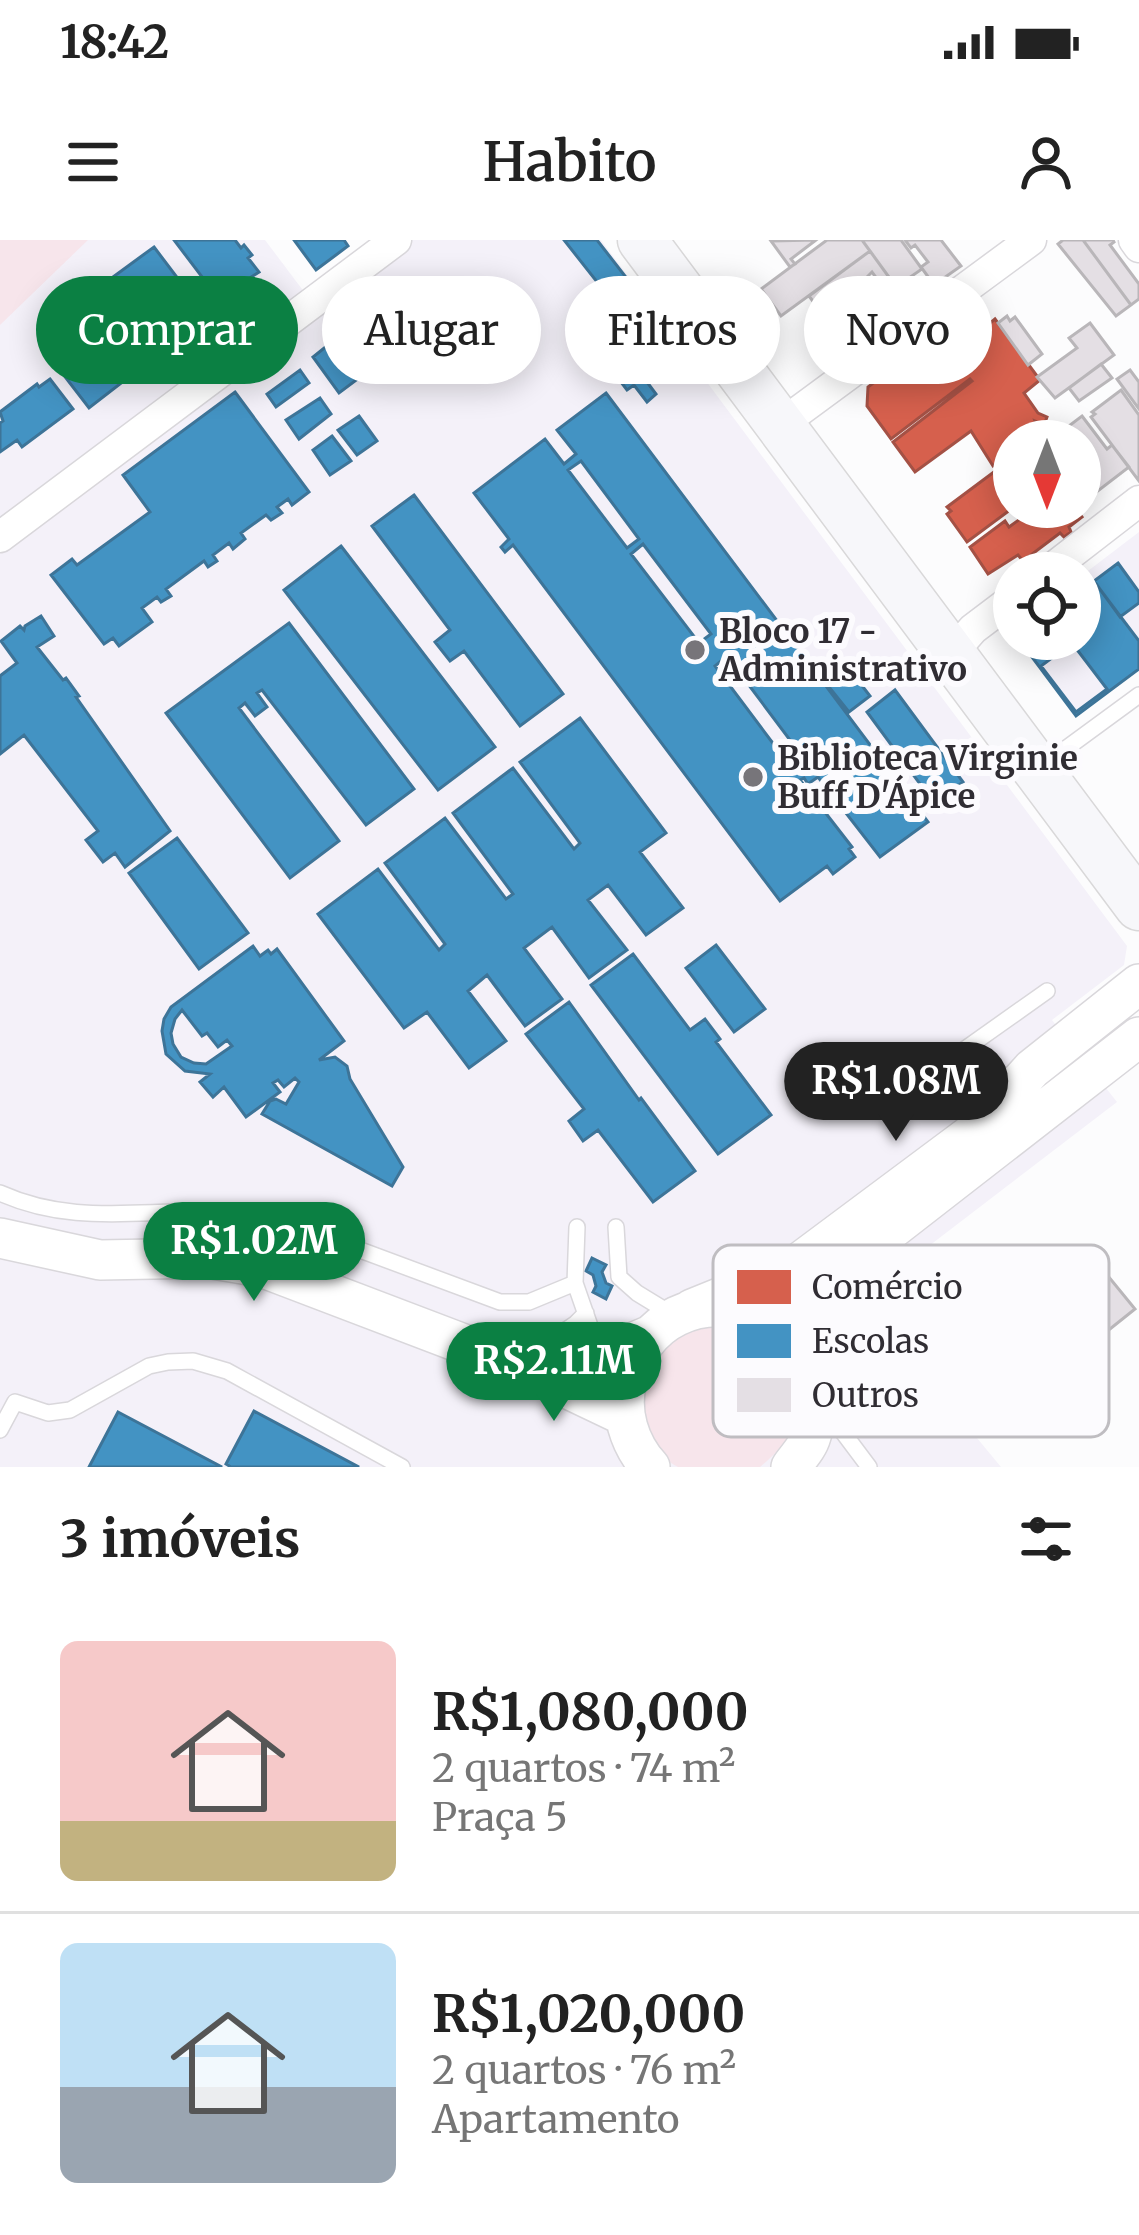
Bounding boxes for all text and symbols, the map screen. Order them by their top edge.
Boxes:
text: 18:42 [60,14,169,70]
text: Habito [483,128,657,196]
icon: menu [60,129,126,195]
icon: person [1013,129,1079,195]
chip: Comprar [36,276,298,384]
chip: Alugar [322,276,541,384]
chip: Filtros [565,276,780,384]
chip: Novo [804,276,992,384]
north arrow [993,420,1101,528]
map controls [993,420,1101,660]
button: locate [993,552,1101,660]
place label: Bloco 17 - Administrativo [718,611,967,690]
marker: Bloco 17 - Administrativo [682,637,708,663]
place label: Biblioteca Virginie Buff D'Ápice [777,738,1078,817]
marker: Biblioteca Virginie Buff D'Ápice [740,764,766,790]
pin: R$1.08M [785,1042,1007,1144]
text: R$1.08M [811,1056,981,1105]
pin: R$1.02M [143,1202,365,1304]
text: R$1.02M [170,1216,338,1265]
legend [713,1245,1109,1437]
text: Comércio [812,1267,963,1308]
text: Escolas [812,1321,929,1362]
pin: R$2.11M [443,1322,665,1424]
text: R$2.11M [473,1336,635,1385]
text: Outros [812,1375,919,1416]
icon: filters [1013,1506,1079,1572]
text: 3 imóveis [60,1507,300,1571]
text: R$1,080,000 [432,1680,749,1744]
icon: home [156,1689,300,1833]
text: 2 quartos · 74 m² [432,1744,735,1793]
text: Praça 5 [432,1793,568,1842]
text: R$1,020,000 [432,1982,745,2046]
icon: home [156,1991,300,2135]
text: 2 quartos · 76 m² [432,2046,736,2095]
text: Apartamento [432,2095,680,2144]

